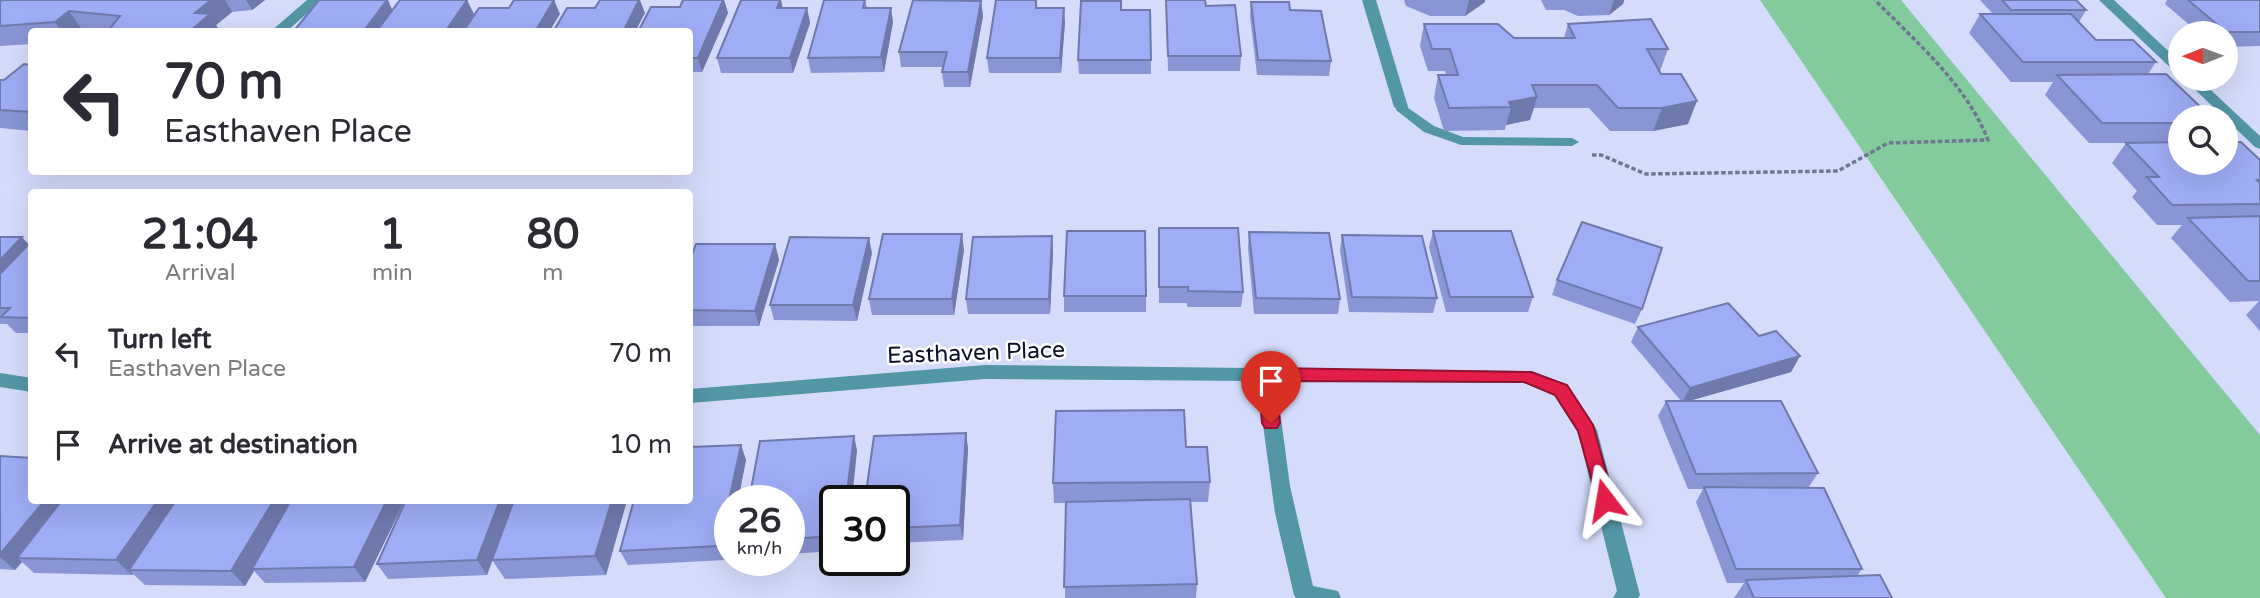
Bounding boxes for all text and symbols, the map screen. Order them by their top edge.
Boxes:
north arrow [2168,21,2238,91]
map controls [2168,21,2238,175]
text: 70 m [164,53,283,112]
icon: left [49,56,140,147]
button: search [2168,105,2238,175]
text: Easthaven Place [164,113,412,151]
text: 21:04 [142,209,258,260]
text: 1 [379,209,406,260]
text: 80 [527,209,579,260]
text: Arrival [164,259,235,287]
text: min [372,259,413,287]
text: m [542,259,563,287]
text: Turn left [108,324,211,355]
icon: left [49,335,87,373]
street label: Easthaven Place [887,336,1066,370]
text: 70 m [609,338,672,369]
pin [1241,351,1301,423]
text: Easthaven Place [108,355,286,383]
icon: arrive [1252,362,1290,400]
icon: arrive [49,426,87,464]
text: Arrive at destination [108,429,358,460]
text: 10 m [609,429,672,460]
position arrow [1568,463,1642,537]
speed limit sign: 30 [819,485,910,576]
text: 26 [738,500,781,542]
text: km/h [737,537,782,559]

